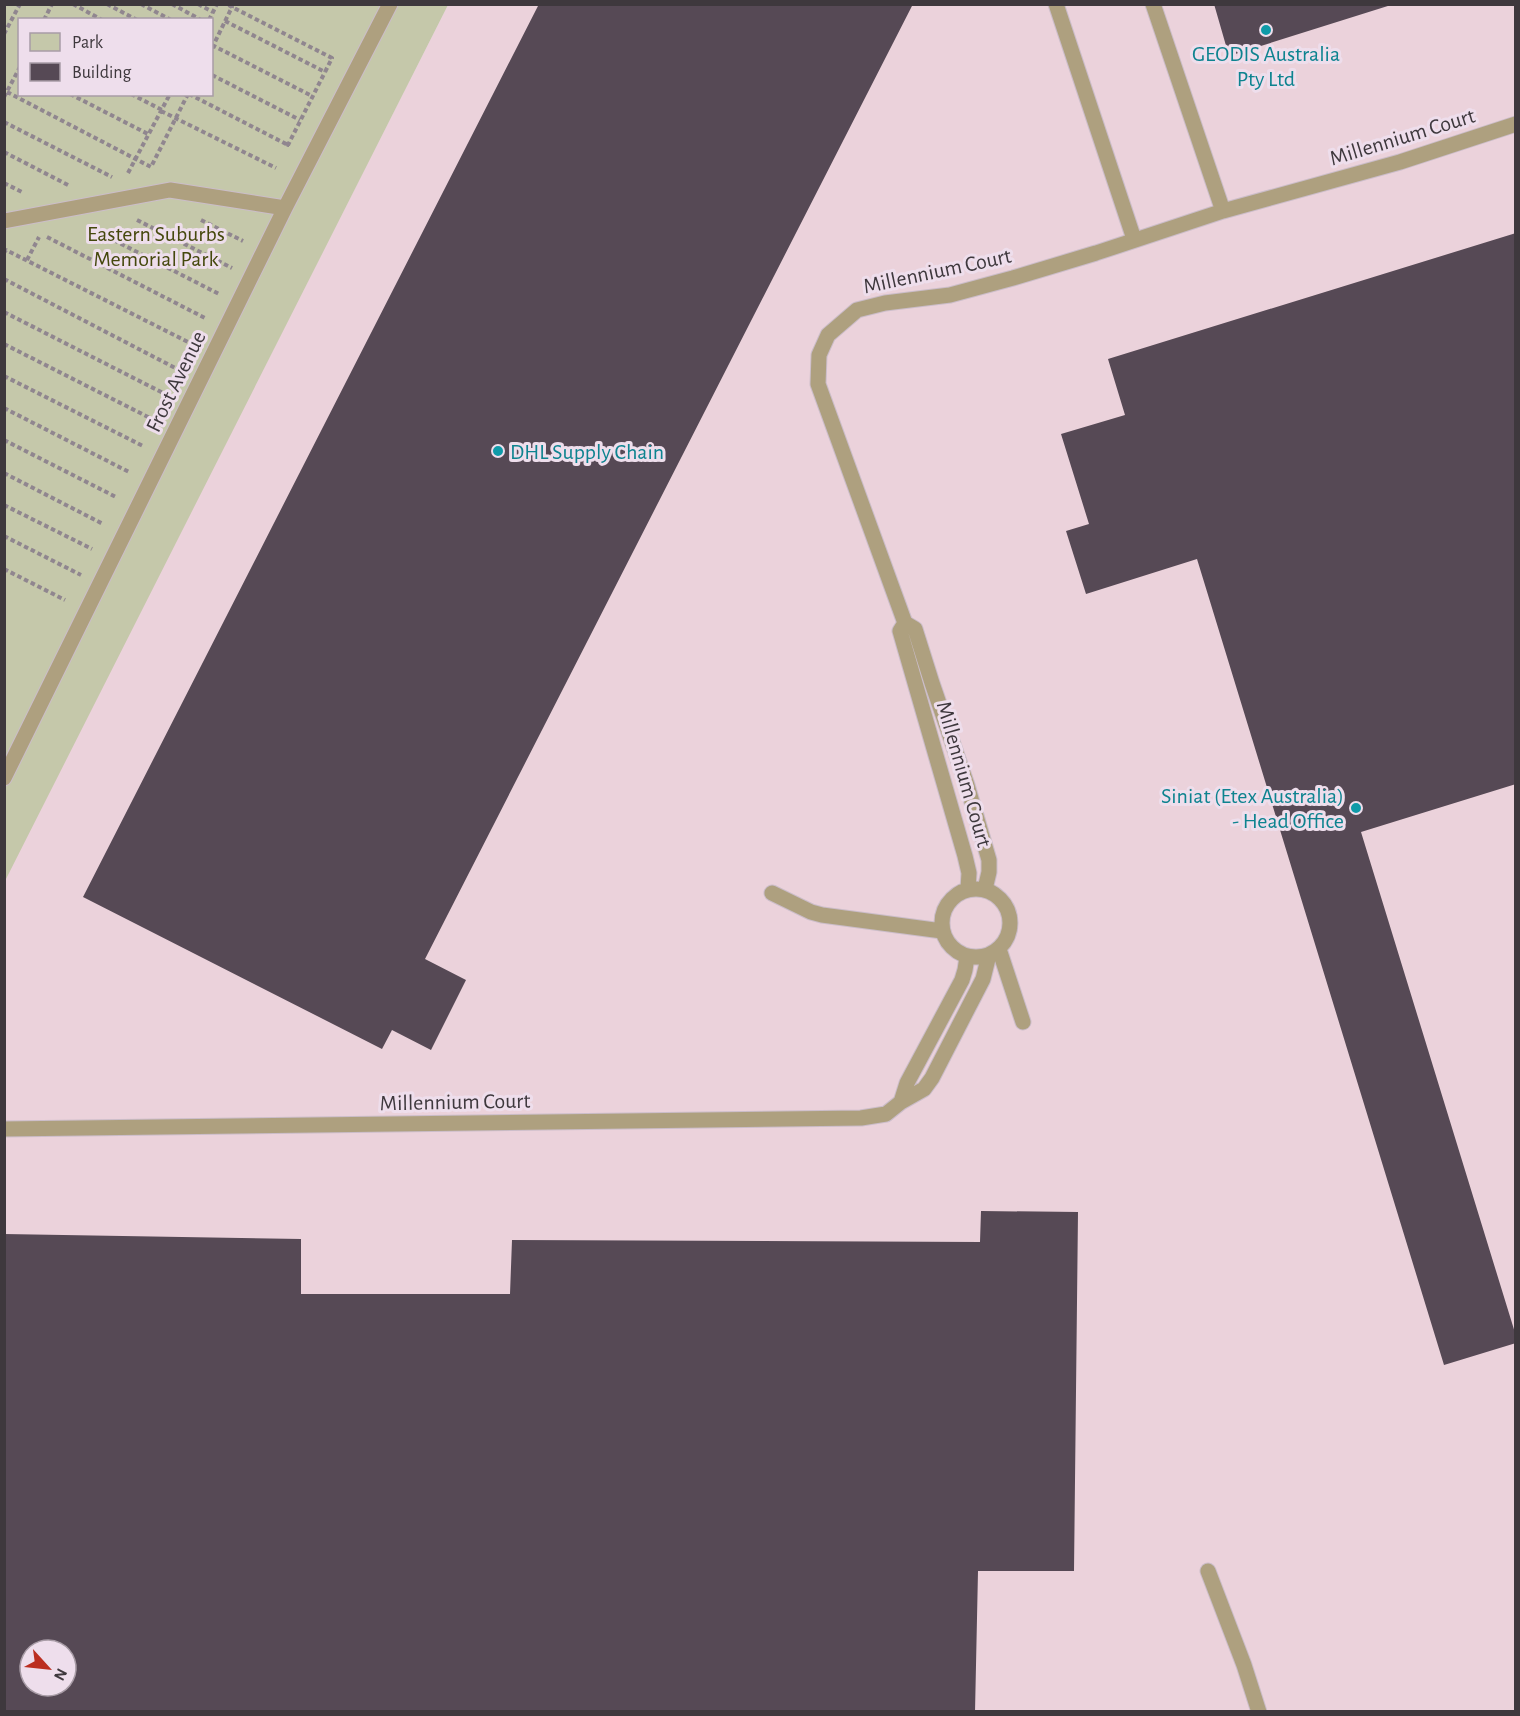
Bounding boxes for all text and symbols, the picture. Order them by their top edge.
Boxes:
legend [18,18,213,96]
marker: GEODIS Australia Pty Ltd [1259,23,1273,37]
text: Park [72,34,104,52]
place label: GEODIS Australia Pty Ltd [1192,43,1340,90]
text: Building [72,64,132,82]
street label: Millennium Court [1327,104,1478,170]
park label: Eastern Suburbs Memorial Park [87,223,225,270]
street label: Millennium Court [861,245,1013,297]
street label: Frost Avenue [142,327,210,435]
place label: DHL Supply Chain [510,441,664,463]
marker: DHL Supply Chain [491,444,505,458]
street label: Millennium Court [933,699,995,850]
place label: Siniat (Etex Australia) - Head Office [1161,785,1344,832]
marker: Siniat (Etex Australia) - Head Office [1349,801,1363,815]
street label: Millennium Court [380,1090,531,1114]
north arrow [18,1638,78,1698]
text: N [51,1666,70,1683]

